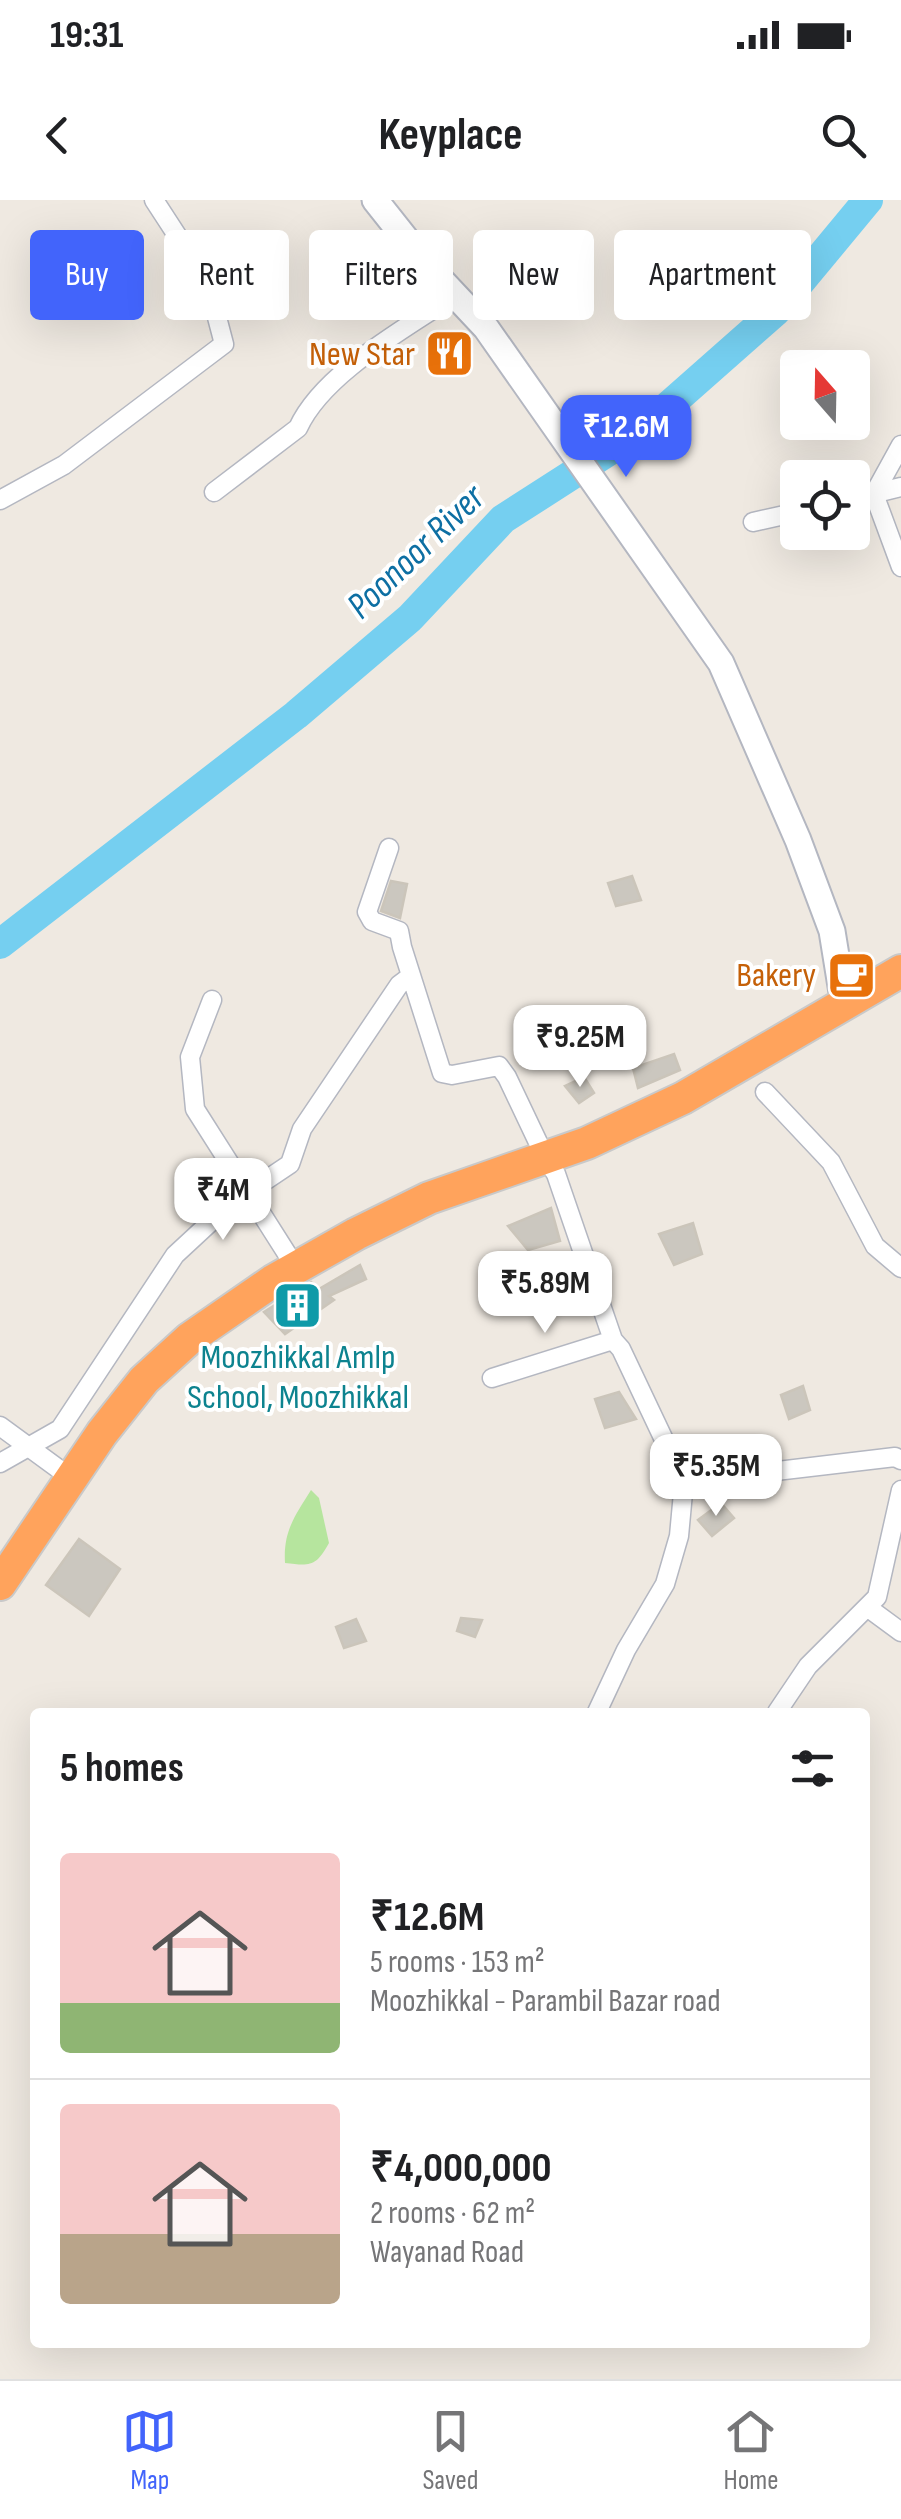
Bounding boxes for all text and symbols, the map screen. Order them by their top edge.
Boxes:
text: 19:31 [50,13,123,58]
icon: back [30,108,85,163]
text: Keyplace [378,108,523,163]
icon: search [816,108,871,163]
chip: Buy [30,230,144,320]
chip: Rent [164,230,289,320]
chip: Filters [309,230,453,320]
chip: New [473,230,594,320]
chip: Apartment [614,230,811,320]
restaurant icon: New Star [424,328,476,380]
place label: New Star [309,333,415,376]
north arrow [780,350,870,440]
map controls [780,350,870,550]
pin: ₹12.6M [545,395,707,480]
text: ₹12.6M [582,408,670,447]
button: locate [780,460,870,550]
water label: Poonoor River [338,475,495,628]
cafe icon: Bakery [825,949,877,1001]
place label: Bakery [736,954,816,997]
pin: ₹9.25M [499,1005,661,1090]
text: ₹9.25M [535,1018,625,1057]
pin: ₹4M [175,1158,271,1243]
text: ₹4M [196,1171,250,1210]
pin: ₹5.89M [464,1251,626,1336]
text: ₹5.89M [500,1264,590,1303]
building icon: Moozhikkal Amlp School, Moozhikkal [272,1279,324,1331]
place label: Moozhikkal Amlp School, Moozhikkal [187,1336,409,1419]
pin: ₹5.35M [635,1434,797,1519]
text: ₹5.35M [672,1447,760,1486]
icon: filters [785,1741,840,1796]
text: 5 homes [60,1743,184,1794]
text: ₹12.6M [370,1892,484,1943]
icon: home [140,1893,260,2013]
text: 5 rooms · 153 m² [370,1943,545,1982]
text: Moozhikkal - Parambil Bazar road [370,1982,721,2021]
text: ₹4,000,000 [370,2143,552,2194]
icon: home [140,2144,260,2264]
text: 2 rooms · 62 m² [370,2194,535,2233]
text: Wayanad Road [370,2233,524,2272]
tab: Map [122,2404,177,2497]
tab: Saved [422,2404,479,2497]
tab: Home [723,2404,779,2497]

